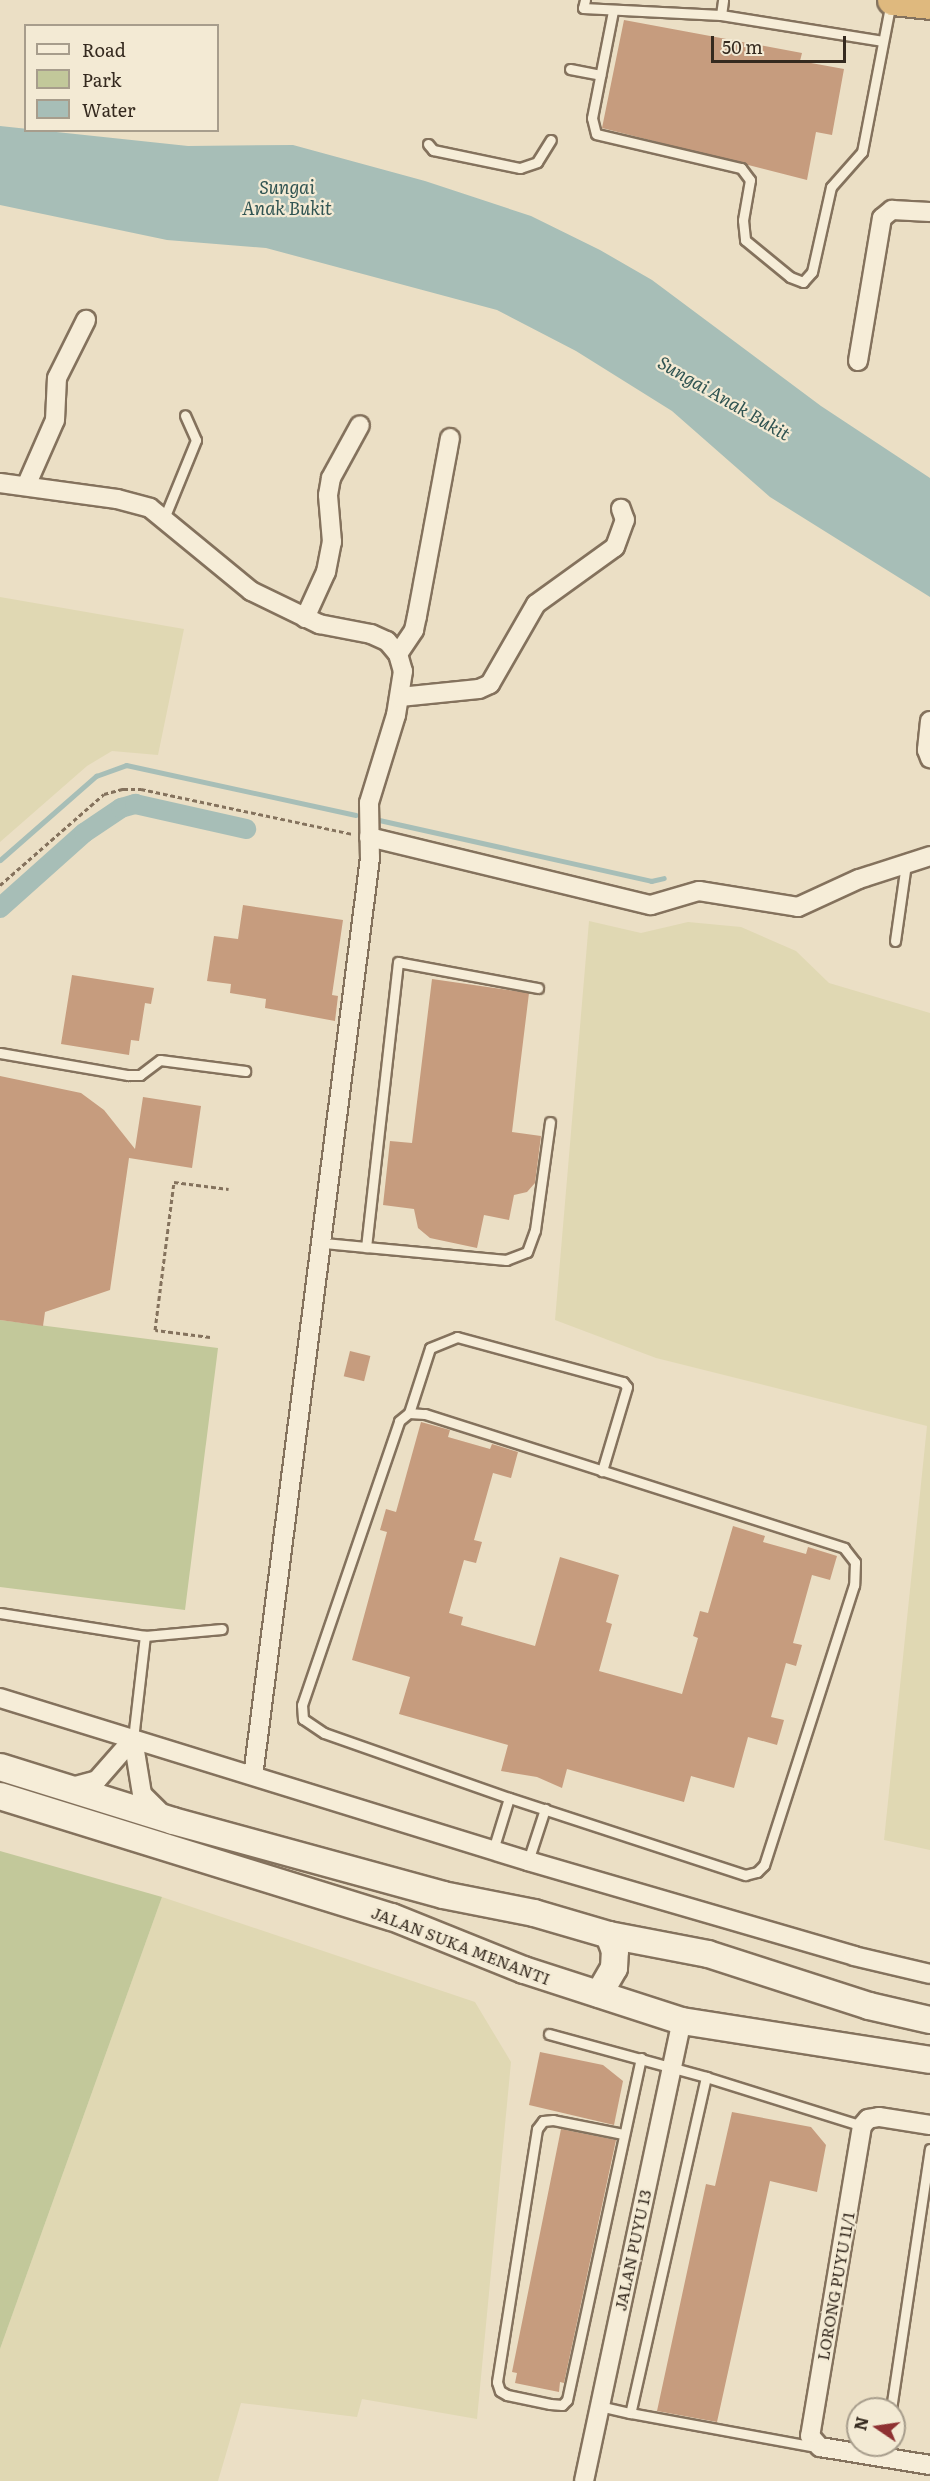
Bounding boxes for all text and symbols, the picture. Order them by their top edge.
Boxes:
legend [24,24,219,132]
scale bar [714,24,849,62]
text: 50 m [722,33,763,60]
text: Road [82,36,126,63]
text: Park [82,66,121,93]
text: Water [82,96,135,123]
water label: Sungai Anak Bukit [242,177,332,219]
water label: Sungai Anak Bukit [654,351,794,445]
street label: JALAN SUKA MENANTI [369,1902,553,1988]
street label: JALAN PUYU 13 [610,2188,654,2312]
street label: LORONG PUYU 11/1 [812,2210,858,2362]
north arrow [846,2397,906,2457]
text: N [847,2414,874,2433]

